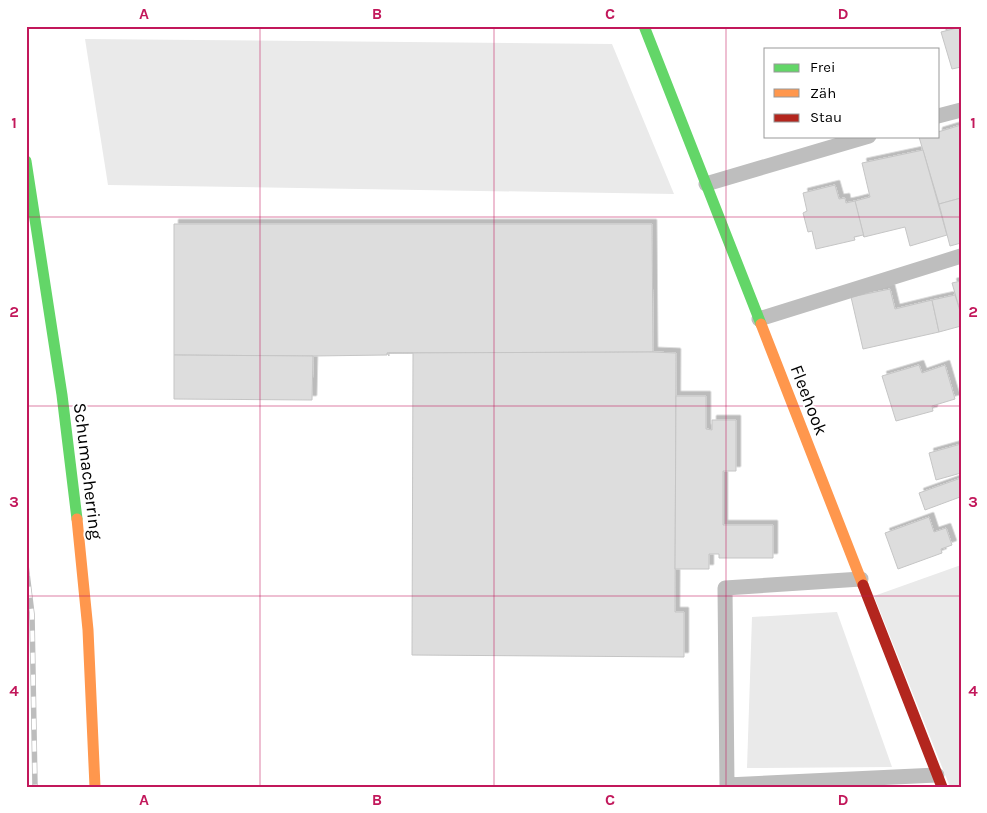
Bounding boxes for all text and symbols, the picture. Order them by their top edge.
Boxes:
text: A [139,4,149,23]
text: B [372,4,382,23]
text: C [605,4,615,23]
text: D [838,4,849,23]
legend [764,48,940,138]
text: Frei [810,58,835,76]
text: Zäh [810,84,836,102]
text: Stau [810,108,842,126]
text: 1 [11,113,17,132]
text: 1 [970,113,976,132]
text: 2 [9,302,19,321]
text: 2 [968,302,978,321]
street label: Fleehook [786,362,832,438]
street label: Schumacherring [69,401,107,541]
text: 3 [9,492,19,511]
text: 3 [968,492,978,511]
text: 4 [9,681,19,700]
text: 4 [968,681,978,700]
text: A [139,790,149,809]
text: B [372,790,382,809]
text: C [605,790,615,809]
text: D [838,790,849,809]

